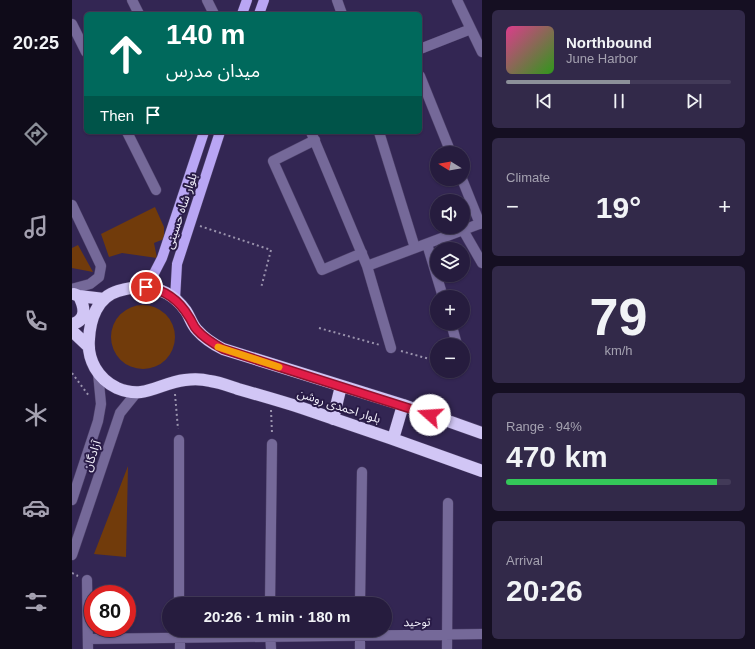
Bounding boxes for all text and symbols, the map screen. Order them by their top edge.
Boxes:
text: 140 m [166,19,245,50]
icon: ahead [100,28,152,80]
text: 20:25 [13,33,59,53]
text: Northbound [566,34,652,51]
text: June Harbor [566,51,638,66]
text: میدان مدرس [166,61,260,81]
icon: previous [533,90,555,112]
icon: pause [608,90,630,112]
icon: next [683,90,705,112]
icon: arrive [142,104,164,126]
text: Then [100,107,134,124]
icon: directions [22,120,50,148]
north arrow [430,146,470,186]
map controls [430,146,470,378]
text: Climate [506,170,550,185]
street label: بلوار شاه حسینی [162,171,200,251]
text: 19° [596,191,641,224]
button: sound [430,194,470,234]
text: − [506,194,519,219]
text: + [718,194,731,219]
icon: music [22,213,50,241]
button: layers [430,242,470,282]
pin [129,270,163,304]
icon: arrive [135,276,157,298]
text: 79 [590,288,647,346]
button: + [430,290,470,330]
icon: phone [22,307,50,335]
button: − [430,338,470,378]
text: km/h [604,343,633,358]
street label: بلوار احمدی روشن [296,386,382,426]
position arrow [409,394,451,436]
icon: climate [22,401,50,429]
text: Range · 94% [506,419,582,434]
street label: آزادگان [80,438,104,473]
text: 470 km [506,440,608,473]
icon: car [22,494,50,522]
text: Arrival [506,553,543,568]
text: 20:26 [506,574,583,607]
speed limit sign: 80 [84,585,136,637]
icon: filters [22,588,50,616]
text: 20:26 · 1 min · 180 m [204,608,350,625]
street label: توحید [403,615,431,629]

